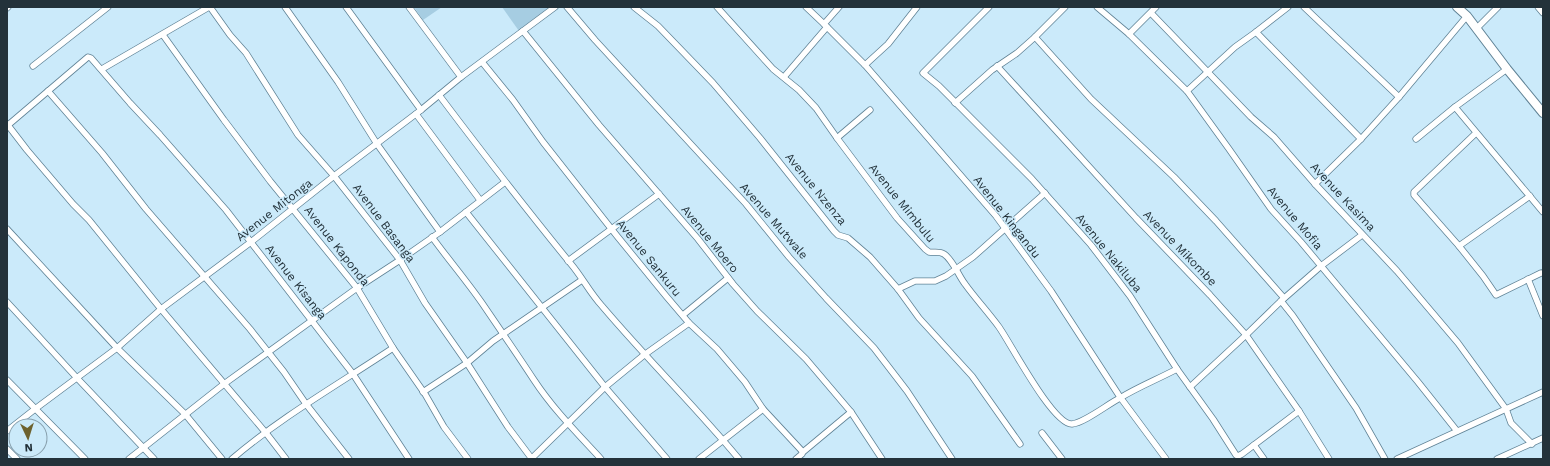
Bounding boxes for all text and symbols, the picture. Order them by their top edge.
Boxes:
street label: Avenue Nzenza [783,150,850,228]
street label: Avenue Kasima [1308,160,1379,234]
street label: Avenue Mimbulu [866,161,938,245]
street label: Avenue Kingandu [971,173,1043,261]
street label: Avenue Mitonga [233,176,315,244]
street label: Avenue Mutwale [737,180,811,262]
street label: Avenue Basanga [350,181,418,265]
street label: Avenue Mofia [1264,183,1326,253]
street label: Avenue Moero [679,202,741,276]
street label: Avenue Kaponda [301,203,373,289]
street label: Avenue Mikombe [1140,207,1220,289]
street label: Avenue Nakiluba [1073,211,1145,295]
street label: Avenue Sankuru [614,217,684,299]
street label: Avenue Kisanga [262,242,330,322]
north arrow [8,418,48,458]
text: N [24,441,33,454]

